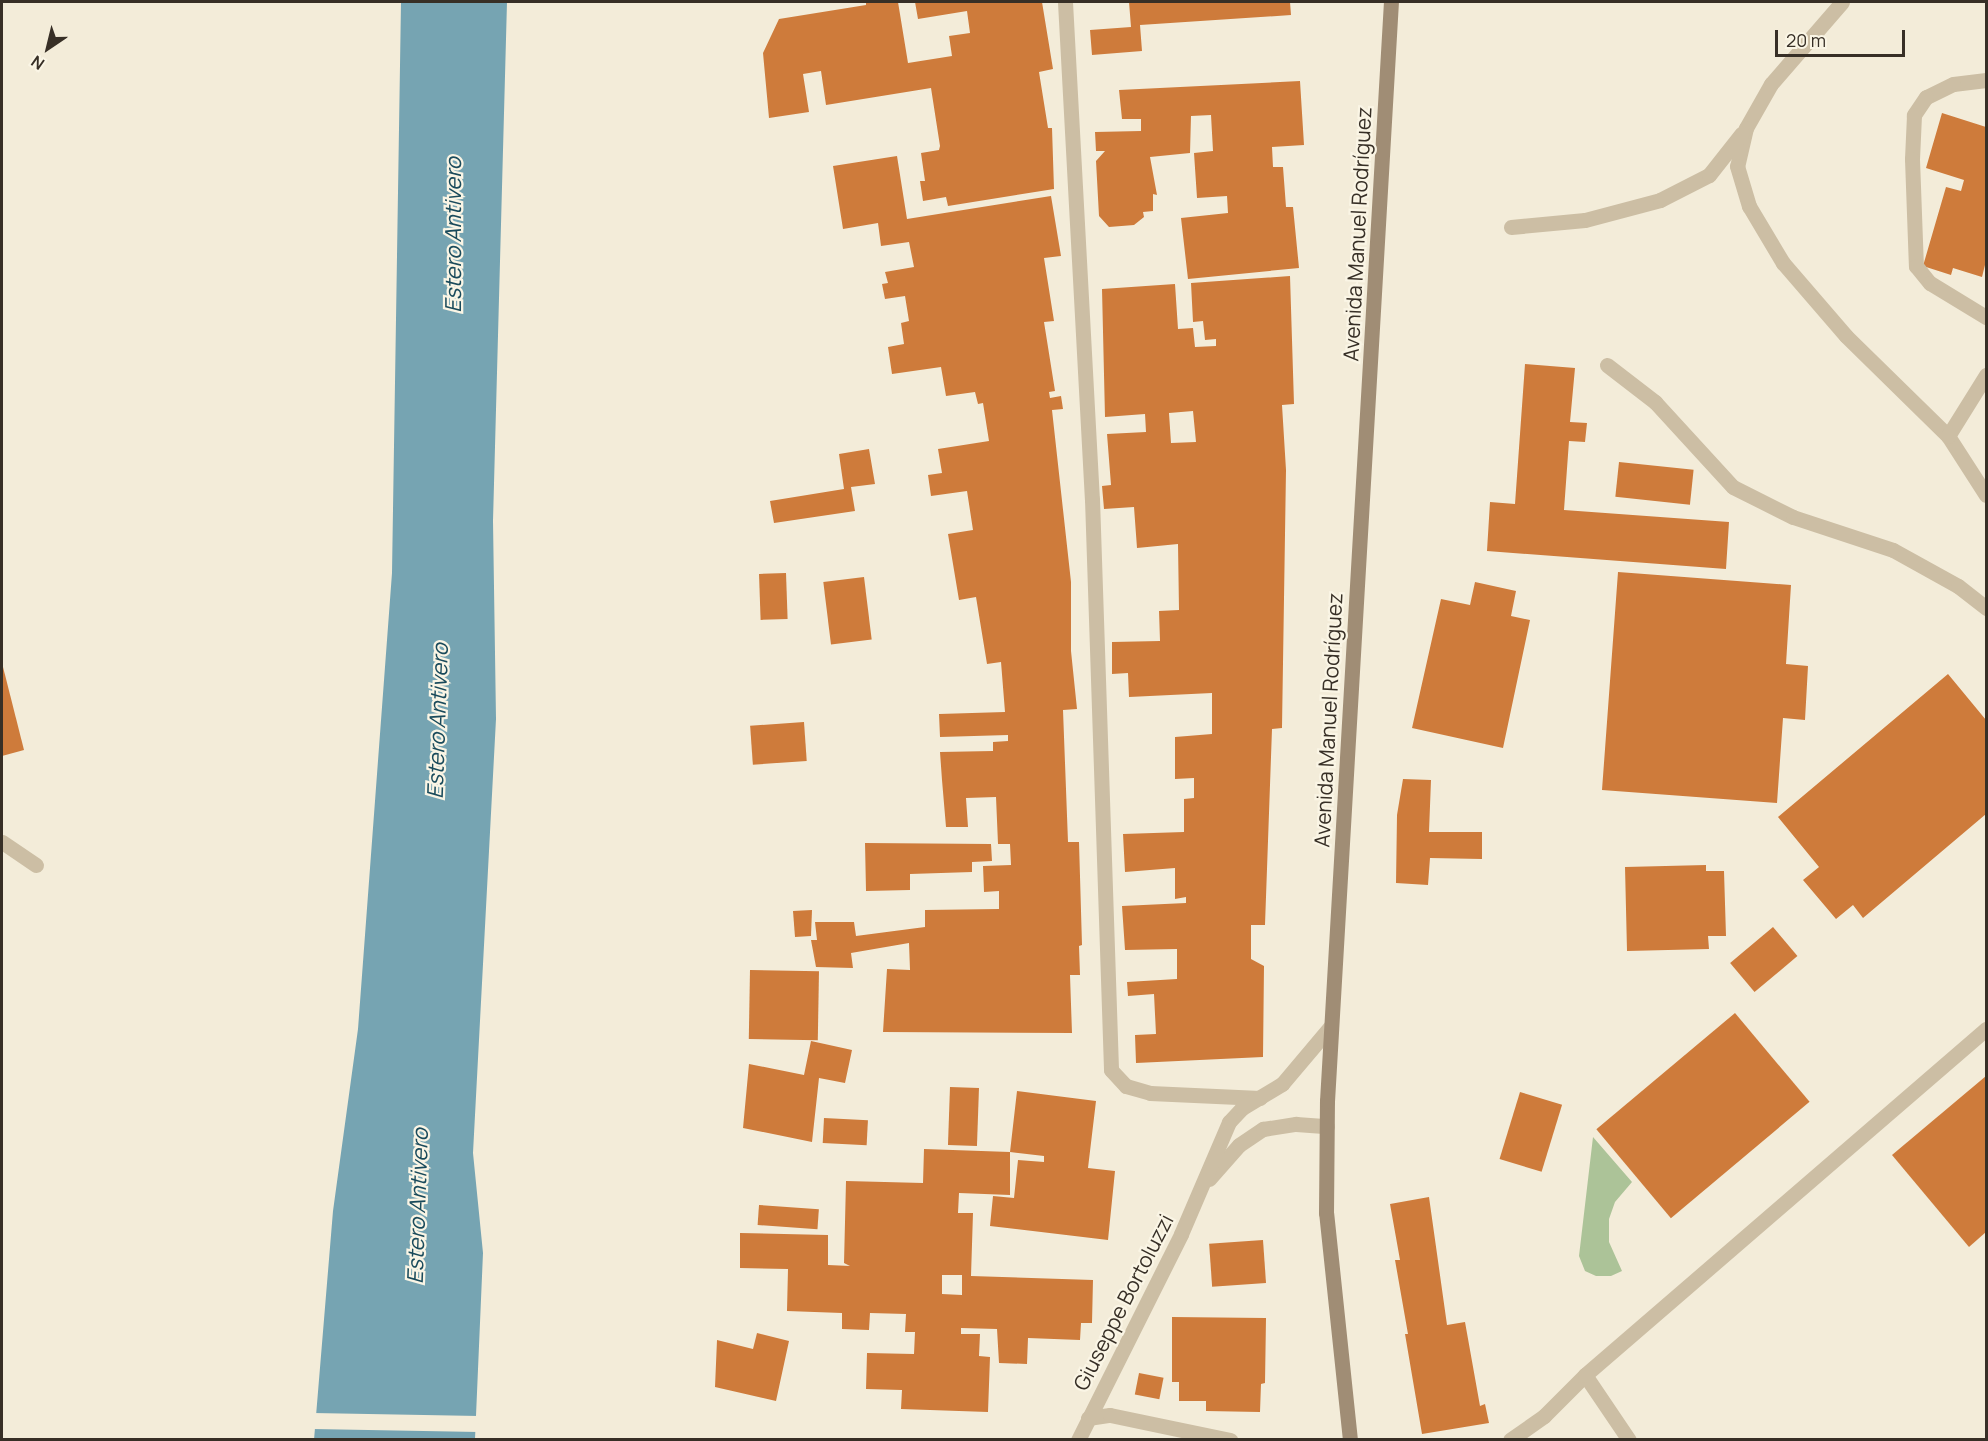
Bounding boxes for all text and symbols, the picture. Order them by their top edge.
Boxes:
north arrow [18,18,78,78]
scale bar [1778,18,1908,56]
text: 20 m [1786,28,1826,52]
text: N [27,50,49,75]
street label: Avenida Manuel Rodríguez [1338,106,1376,362]
water label: Estero Antivero [441,157,467,313]
street label: Avenida Manuel Rodríguez [1309,592,1347,848]
water label: Estero Antivero [422,643,454,799]
water label: Estero Antivero [402,1128,434,1284]
street label: Giuseppe Bortoluzzi [1068,1210,1178,1394]

